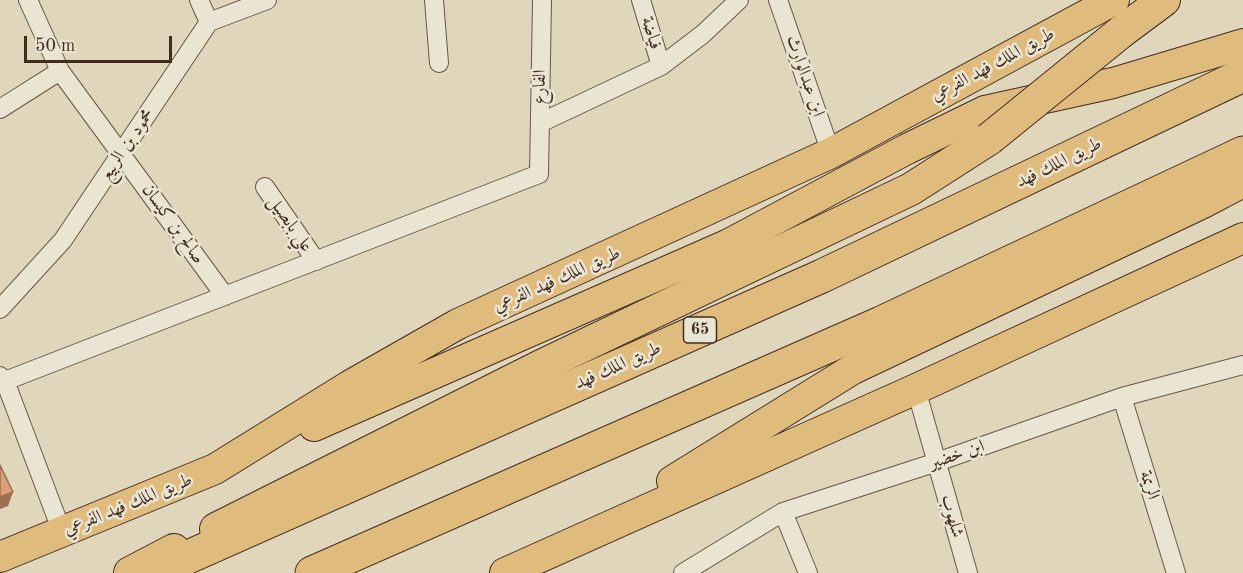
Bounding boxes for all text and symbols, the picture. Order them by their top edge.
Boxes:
street label: فياضة [636,14,666,52]
street label: طريق الملك فهد الفرعي [928,23,1058,107]
scale bar [27,24,176,62]
street label: ابن عبدالوارث [781,32,829,120]
text: 50 m [35,37,75,55]
street label: الفارع [529,69,551,105]
street label: محمود بن الربيع [95,105,159,185]
street label: طريق الملك فهد [1013,133,1105,193]
street label: صالح بن كيسان [137,180,209,268]
street label: علي بابصيل [263,192,317,256]
street label: طريق الملك فهد الفرعي [490,242,624,318]
road number: 65 [684,317,716,343]
street label: طريق الملك فهد [571,337,665,395]
street label: ابن خضير [927,435,987,475]
street label: الريمة [1134,468,1164,502]
street label: طريق الملك فهد الفرعي [61,469,195,541]
street label: شلهوب [936,492,968,540]

